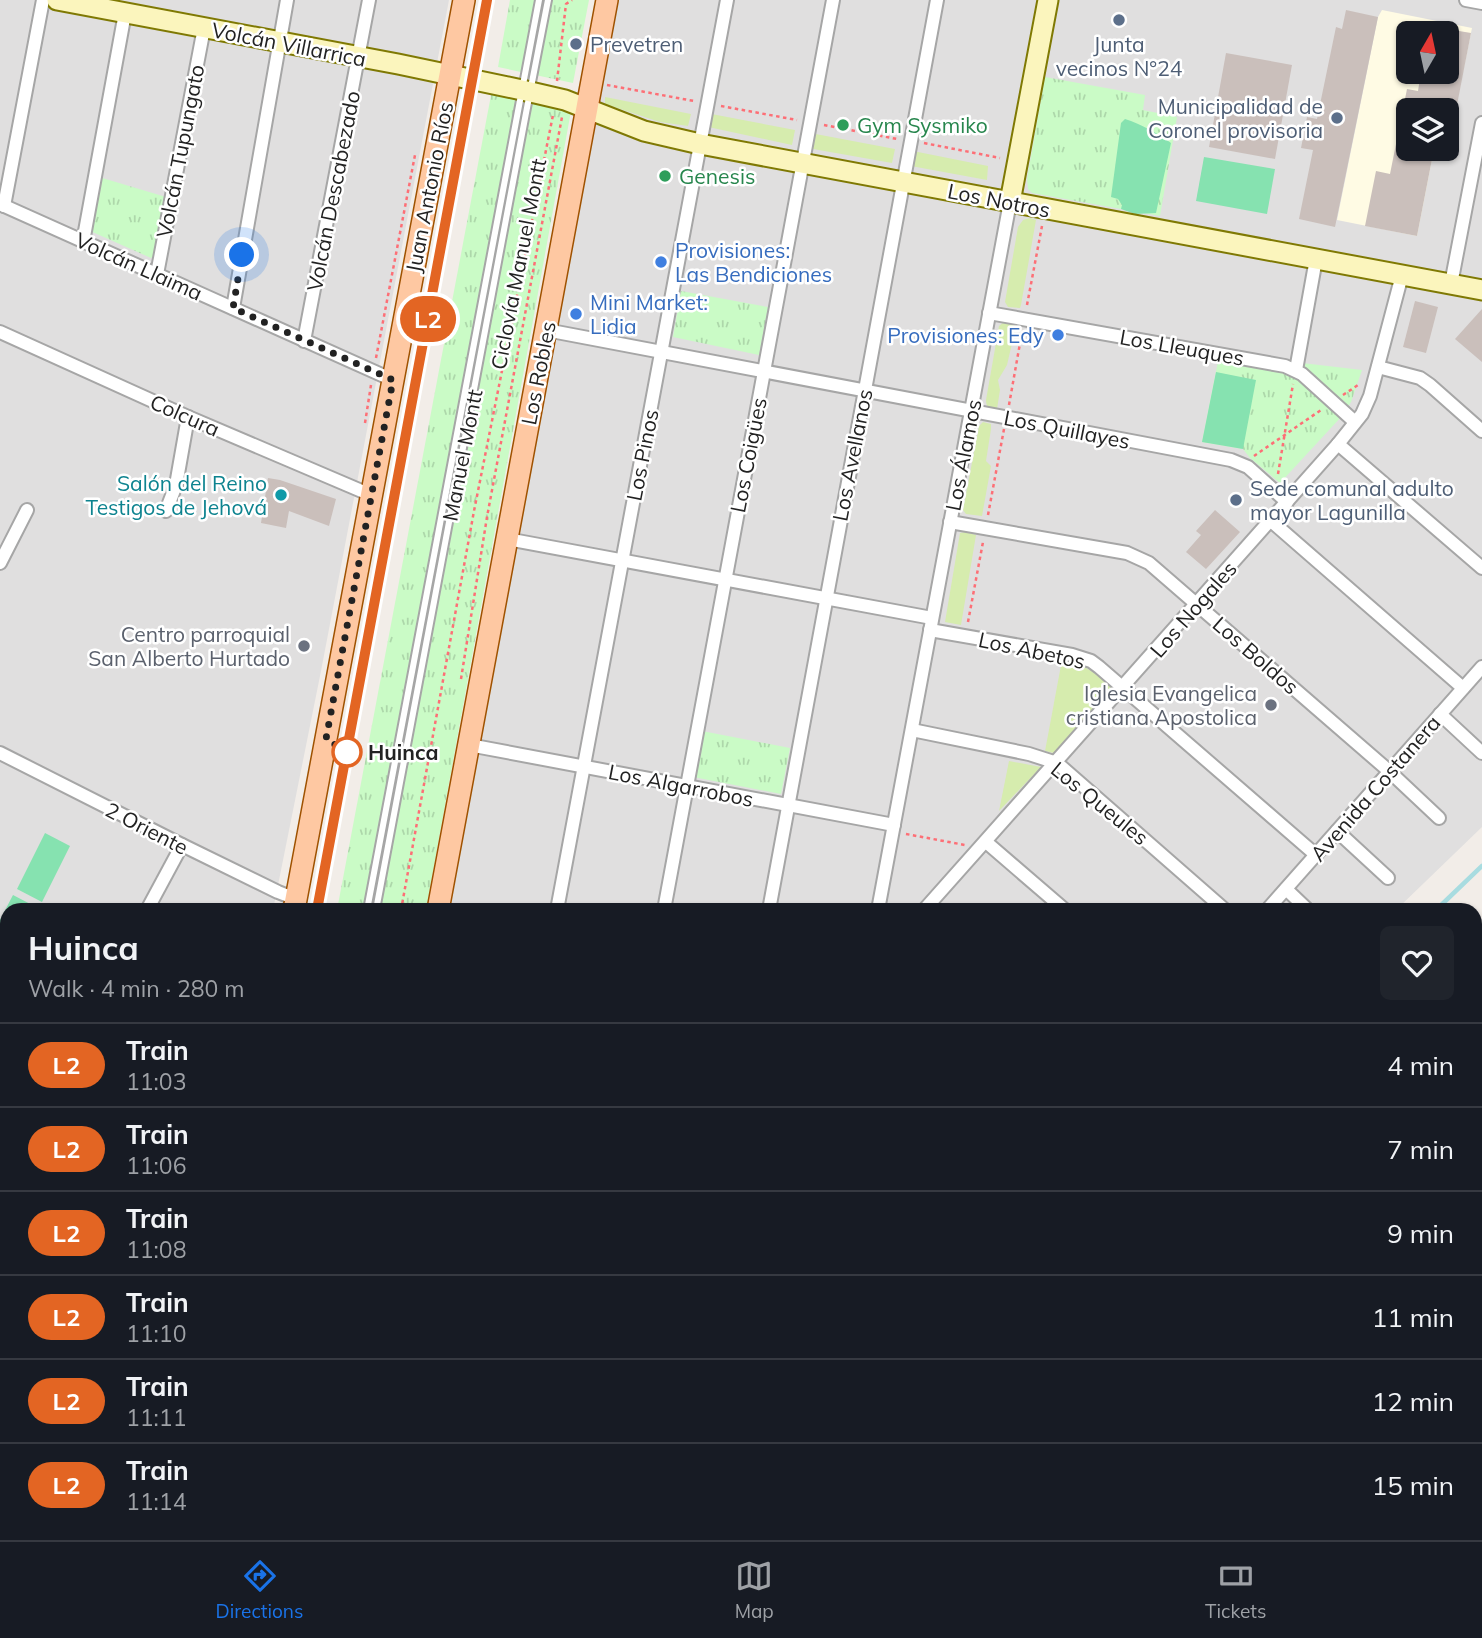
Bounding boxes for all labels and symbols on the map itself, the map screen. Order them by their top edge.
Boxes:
marker: Junta vecinos N°24 [1111,12,1127,28]
street label: Volcán Villarrica [210,16,368,72]
north arrow [1396,21,1460,84]
place label: Prevetren [590,31,683,57]
place label: Junta vecinos N°24 [1056,31,1183,81]
marker: Prevetren [568,36,584,52]
street label: Volcán Tupungato [150,62,210,240]
street label: Volcán Descabezado [301,89,365,293]
place label: Municipalidad de Coronel provisoria [1148,93,1323,143]
street label: Juan Antonio Ríos [400,100,458,274]
marker: Municipalidad de Coronel provisoria [1329,110,1345,126]
place label: Gym Sysmiko [857,112,988,138]
marker: Gym Sysmiko [835,117,851,133]
street label: Ciclovía Manuel Montt [485,156,551,372]
place label: Genesis [679,163,755,189]
marker: Genesis [657,168,673,184]
street label: Los Notros [945,177,1053,223]
street label: Volcán Llaima [71,226,207,306]
your location [224,237,259,272]
place label: Provisiones: Las Bendiciones [675,237,832,287]
marker: Provisiones: Las Bendiciones [653,254,669,270]
place label: Mini Market: Lidia [590,289,708,339]
line badge: L2 [396,296,460,342]
marker: Mini Market: Lidia [568,306,584,322]
street label: Los Robles [515,319,561,427]
place label: Provisiones: Edy [887,322,1044,348]
street label: Los Lleuques [1118,323,1246,371]
marker: Provisiones: Edy [1050,327,1066,343]
street label: Manuel Montt [436,387,488,523]
street label: Los Avellanos [826,387,878,523]
street label: Colcura [146,388,224,442]
street label: Los Coigües [724,395,772,515]
street label: Los Álamos [939,397,987,513]
street label: Los Quillayes [1002,404,1132,454]
street label: Los Pinos [620,407,664,503]
place label: Salón del Reino Testigos de Jehová [86,470,267,520]
place label: Sede comunal adulto mayor Lagunilla [1250,475,1454,525]
marker: Salón del Reino Testigos de Jehová [273,487,289,503]
marker: Sede comunal adulto mayor Lagunilla [1228,492,1244,508]
street label: Los Nogales [1144,556,1242,662]
street label: Los Boldos [1208,611,1304,699]
place label: Centro parroquial San Alberto Hurtado [88,621,290,671]
street label: Los Abetos [976,626,1088,674]
marker: Centro parroquial San Alberto Hurtado [296,638,312,654]
place label: Iglesia Evangelica cristiana Apostolica [1066,680,1257,730]
marker: Iglesia Evangelica cristiana Apostolica [1263,697,1279,713]
street label: Avenida Costanera [1304,710,1446,866]
marker: Huinca [332,737,362,767]
place label: Huinca [368,739,438,765]
street label: Los Queules [1046,756,1154,850]
street label: Los Algarrobos [606,758,756,812]
street label: 2 Oriente [101,796,193,860]

